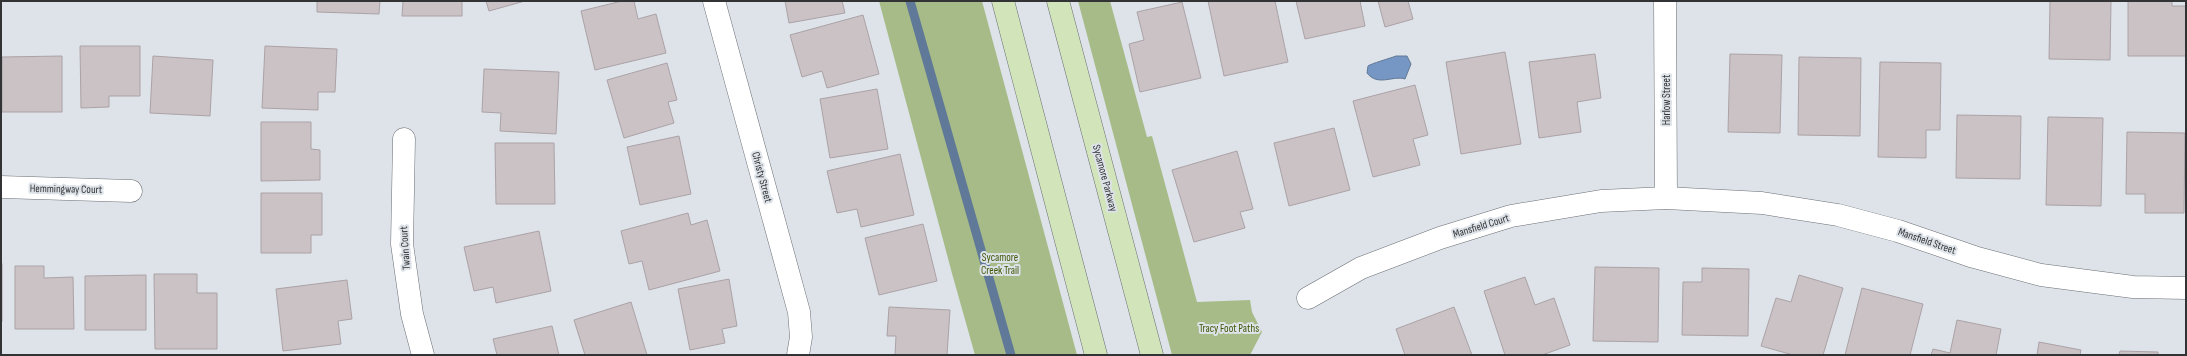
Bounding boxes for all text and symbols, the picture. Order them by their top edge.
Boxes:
street label: Harlow Street [1660,74,1673,125]
street label: Sycamore Parkway [1090,143,1120,214]
street label: Christy Street [749,150,775,204]
street label: Hemmingway Court [30,182,103,196]
street label: Mansfield Court [1451,211,1511,241]
street label: Twain Court [397,225,413,270]
street label: Mansfield Street [1896,225,1958,257]
park label: Sycamore Creek Trail [981,251,1019,277]
park label: Tracy Foot Paths [1199,322,1259,335]

